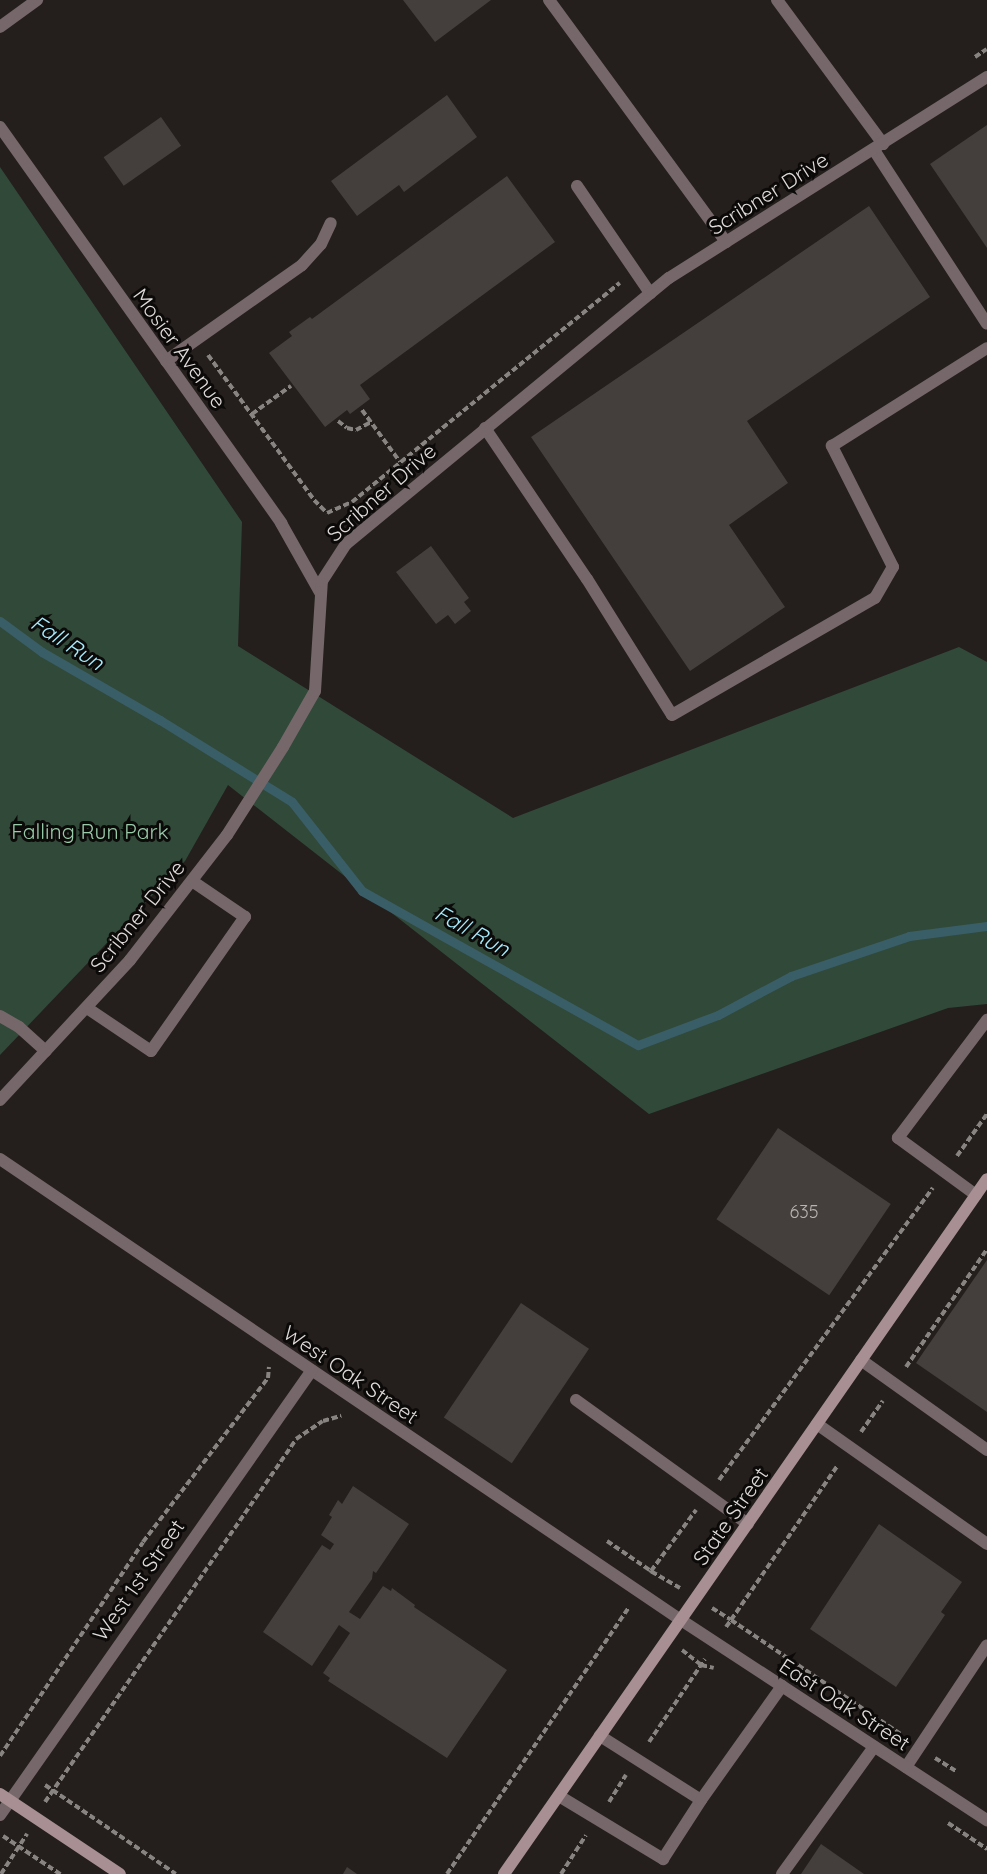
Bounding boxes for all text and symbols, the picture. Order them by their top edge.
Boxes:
street label: Scribner Drive [704,146,832,240]
street label: Mosier Avenue [128,283,232,413]
street label: Scribner Drive [321,438,441,546]
water label: Fall Run [26,610,108,676]
park label: Falling Run Park [11,818,169,844]
street label: Scribner Drive [84,855,190,977]
water label: Fall Run [430,900,514,962]
house number: 635 [790,1201,818,1223]
street label: West Oak Street [279,1319,423,1429]
street label: State Street [687,1462,773,1570]
street label: West 1st Street [87,1514,189,1646]
street label: East Oak Street [775,1652,915,1756]

